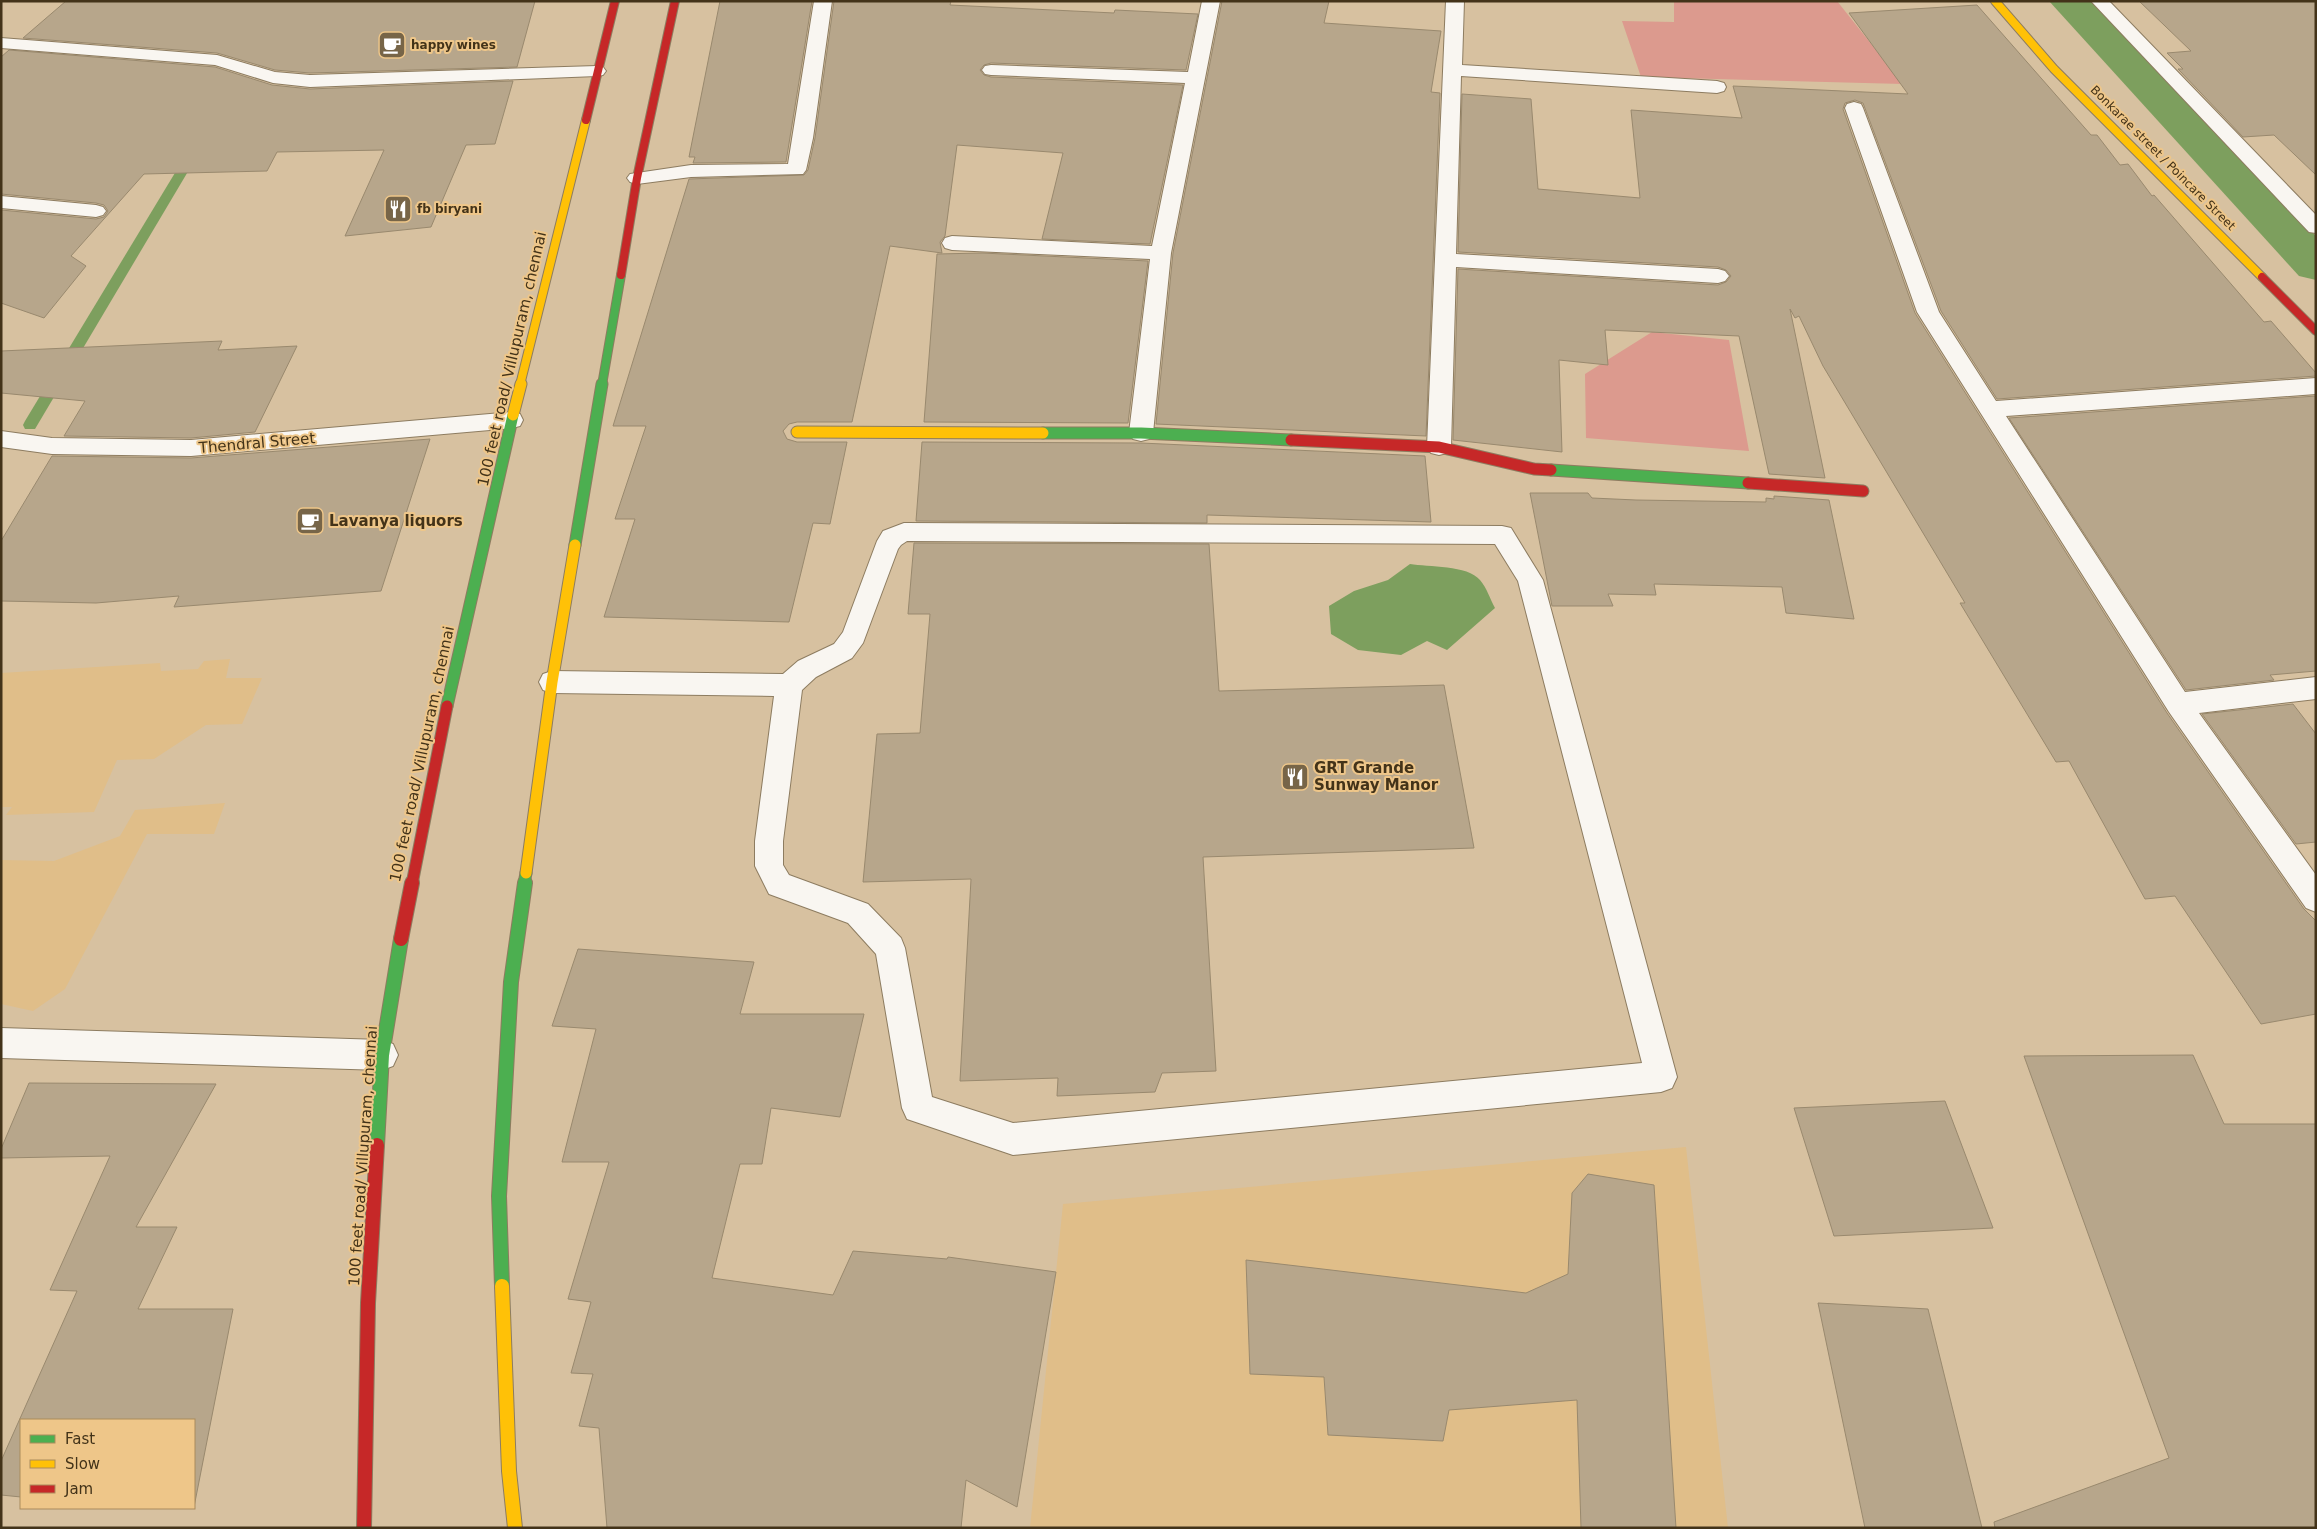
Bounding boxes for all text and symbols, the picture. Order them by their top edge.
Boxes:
cafe icon: happy wines [377,30,407,60]
place label: happy wines [411,38,496,52]
street label: Bonkarae street / Poincare Street [2088,83,2238,233]
restaurant icon: fb biryani [383,194,413,224]
place label: fb biryani [417,202,482,216]
street label: 100 feet road/ Villupuram, chennai [474,230,550,488]
street label: Thendral Street [197,429,316,457]
cafe icon: Lavanya liquors [295,506,325,536]
place label: Lavanya liquors [329,512,463,530]
street label: 100 feet road/ Villupuram, chennai [386,624,458,884]
place label: GRT Grande Sunway Manor [1314,759,1439,794]
restaurant icon: GRT Grande Sunway Manor [1280,762,1310,792]
street label: 100 feet road/ Villupuram, chennai [345,1025,381,1287]
legend [20,1419,195,1509]
text: Fast [65,1430,95,1448]
text: Slow [65,1455,100,1473]
text: Jam [64,1480,93,1498]

